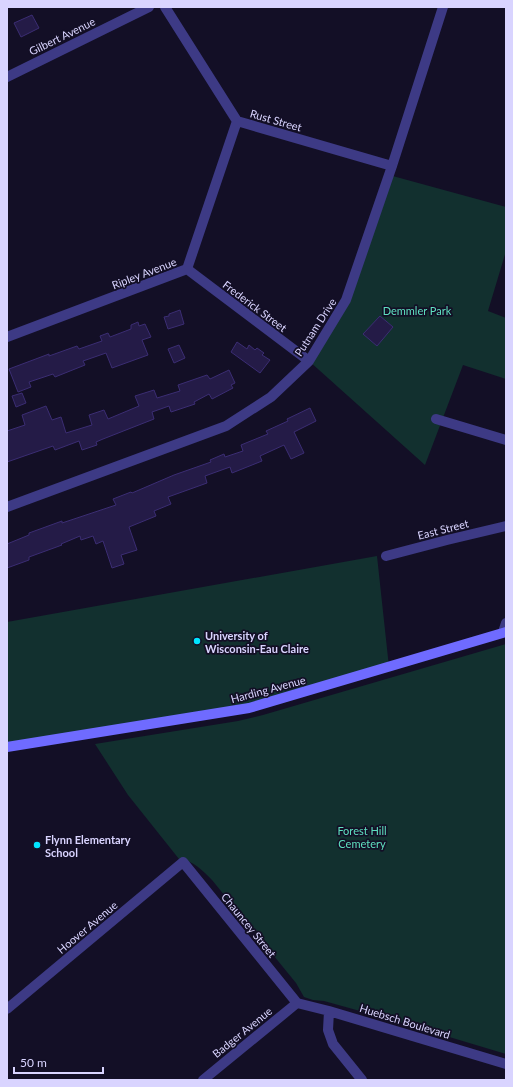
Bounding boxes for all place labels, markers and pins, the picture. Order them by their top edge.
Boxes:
place label: University of Wisconsin-Eau Claire [205,629,309,655]
marker: University of Wisconsin-Eau Claire [192,636,202,646]
place label: Flynn Elementary School [45,833,131,859]
marker: Flynn Elementary School [32,840,42,850]

